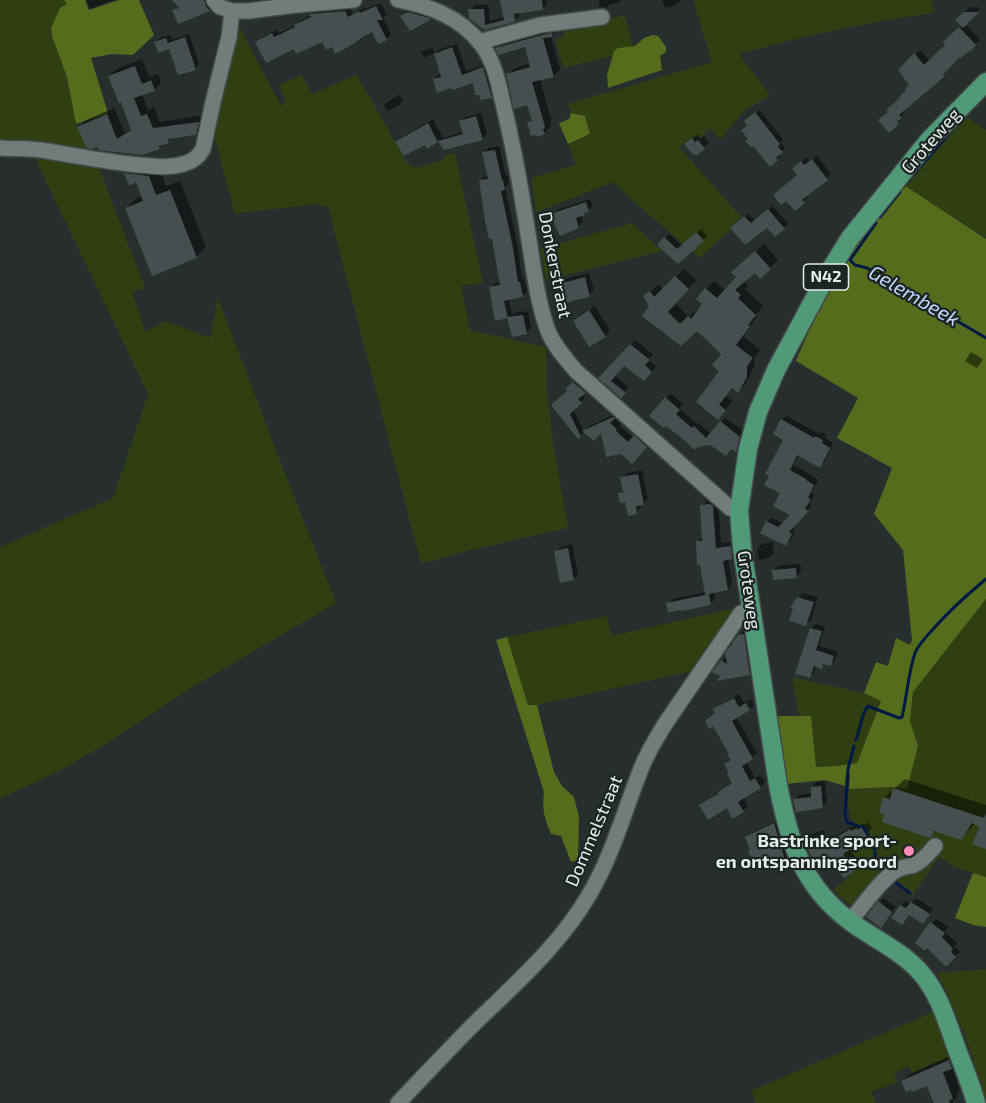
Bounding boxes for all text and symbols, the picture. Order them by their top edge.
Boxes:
street label: Groteweg [897,104,965,178]
street label: Donkerstraat [534,210,576,320]
water label: Gelembeek [864,260,964,332]
road number: N42 [804,264,848,290]
street label: Groteweg [733,549,765,631]
street label: Dommelstraat [561,772,627,890]
place label: Bastrinke sport- en ontspanningsoord [716,830,897,872]
marker: Bastrinke sport- en ontspanningsoord [902,844,916,858]

